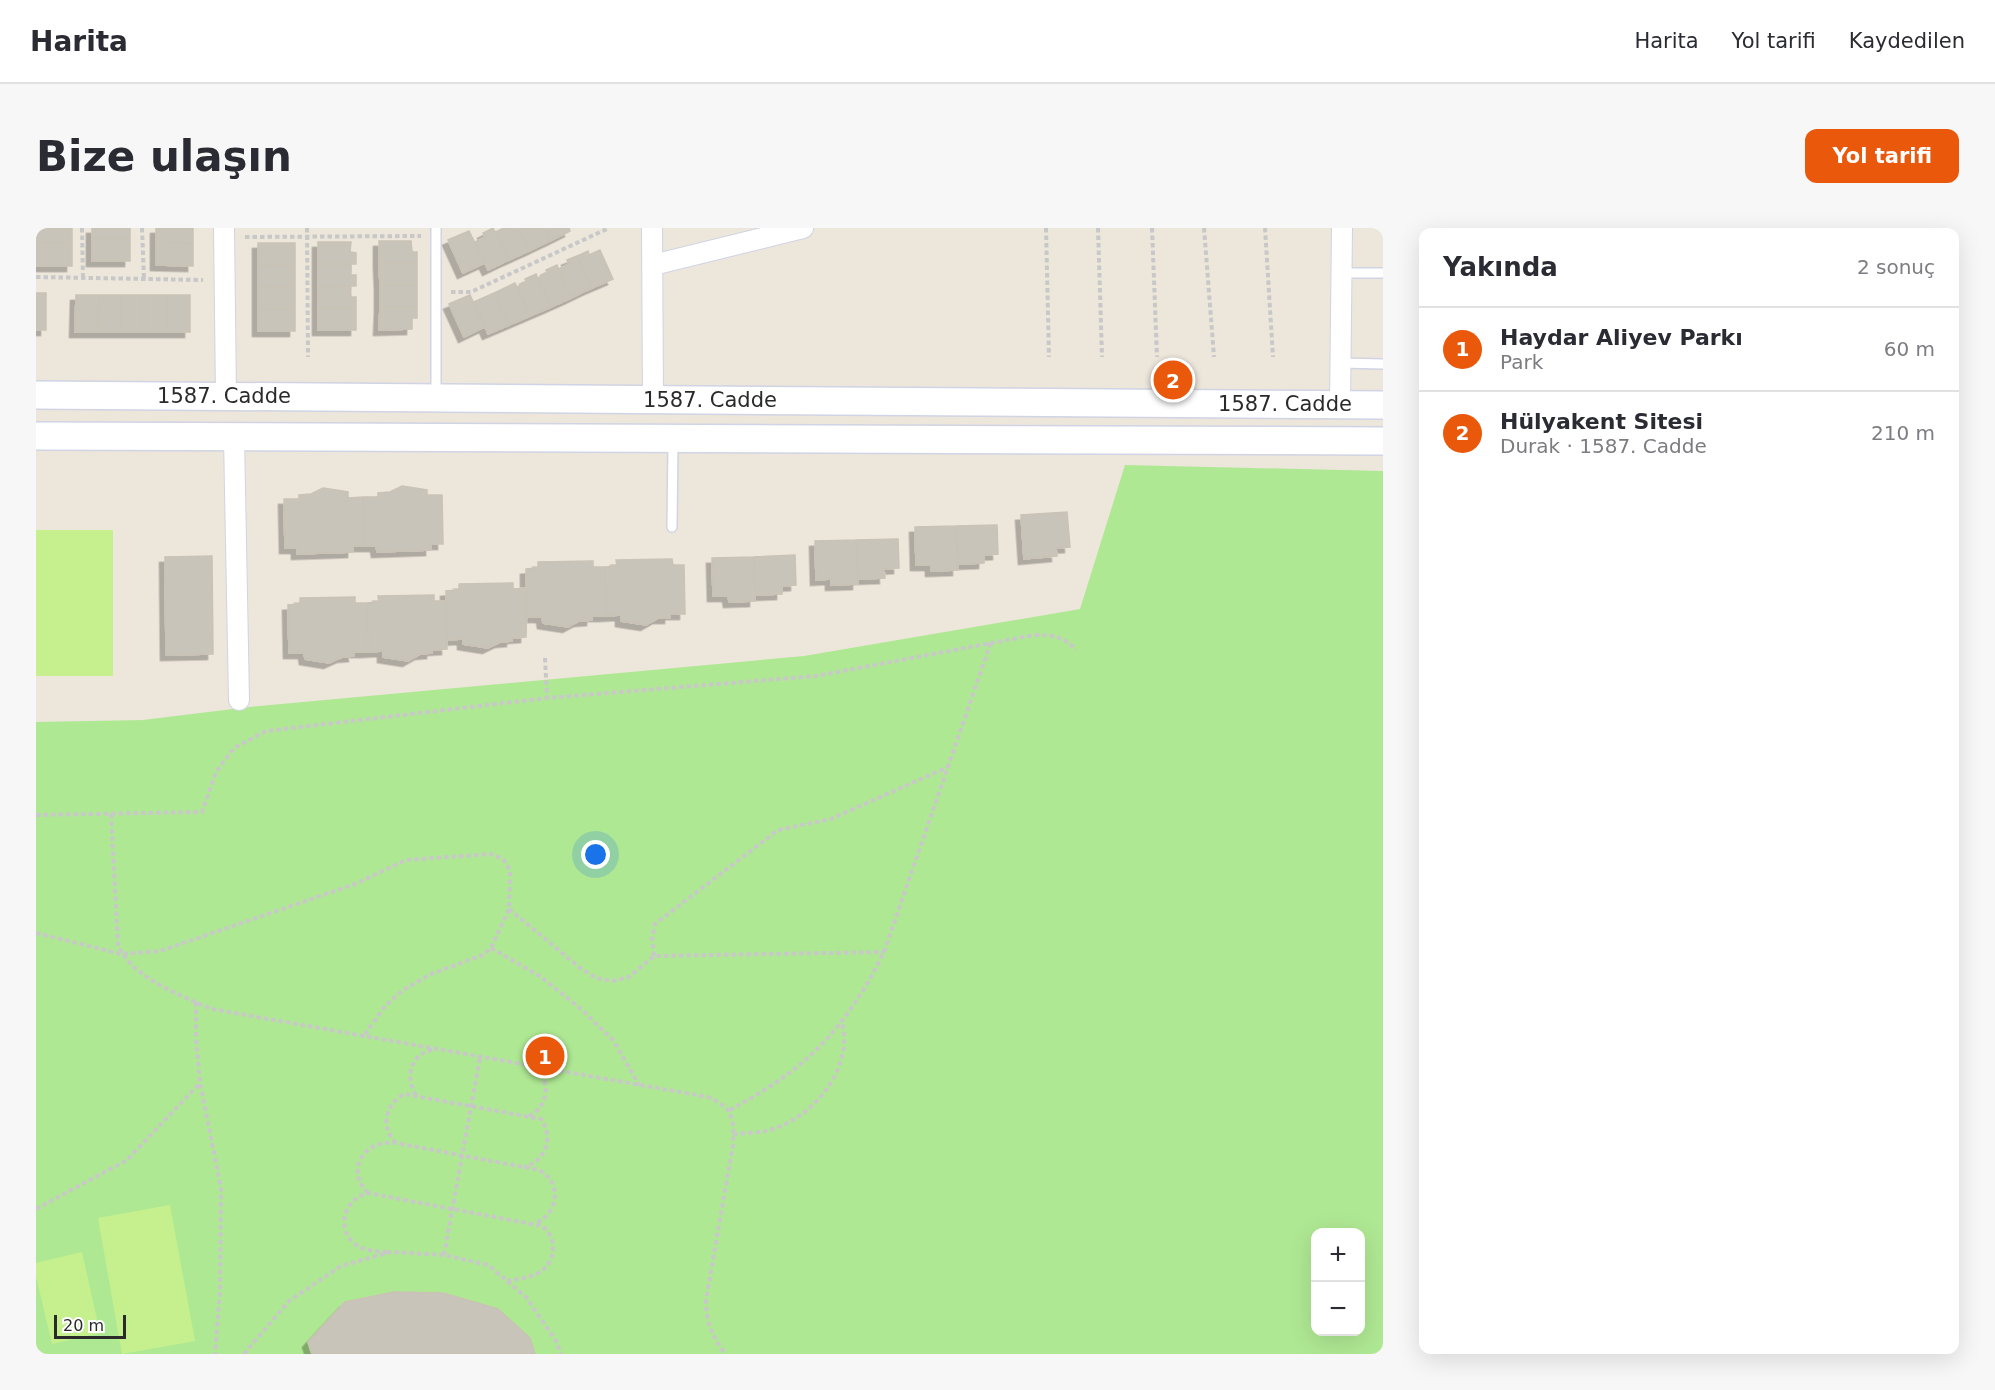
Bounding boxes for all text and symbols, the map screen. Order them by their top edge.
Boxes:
text: Harita [30,25,128,58]
text: Harita [1634,29,1699,53]
text: Yol tarifi [1732,29,1816,53]
text: Kaydedilen [1849,29,1965,53]
button: Yol tarifi [1805,129,1959,183]
text: Bize ulaşın [36,132,292,181]
text: Yakında [1443,252,1558,282]
text: 2 sonuç [1857,255,1935,279]
text: Haydar Aliyev Parkı [1500,325,1743,350]
text: 1 [1456,337,1469,361]
text: 60 m [1884,337,1935,361]
text: Park [1500,350,1543,374]
pin: 2 [1154,358,1192,402]
street label: 1587. Cadde [157,384,291,408]
street label: 1587. Cadde [643,388,777,412]
street label: 1587. Cadde [1218,392,1352,416]
text: Hülyakent Sitesi [1500,409,1703,434]
text: 2 [1456,421,1469,445]
text: 210 m [1871,421,1935,445]
text: Durak · 1587. Cadde [1500,434,1707,458]
your location [581,840,610,869]
pin: 1 [526,1034,564,1078]
map controls [1311,1228,1365,1336]
button: + [1311,1228,1365,1282]
button: − [1311,1282,1365,1336]
scale bar [54,1312,126,1340]
text: 20 m [63,1316,104,1335]

